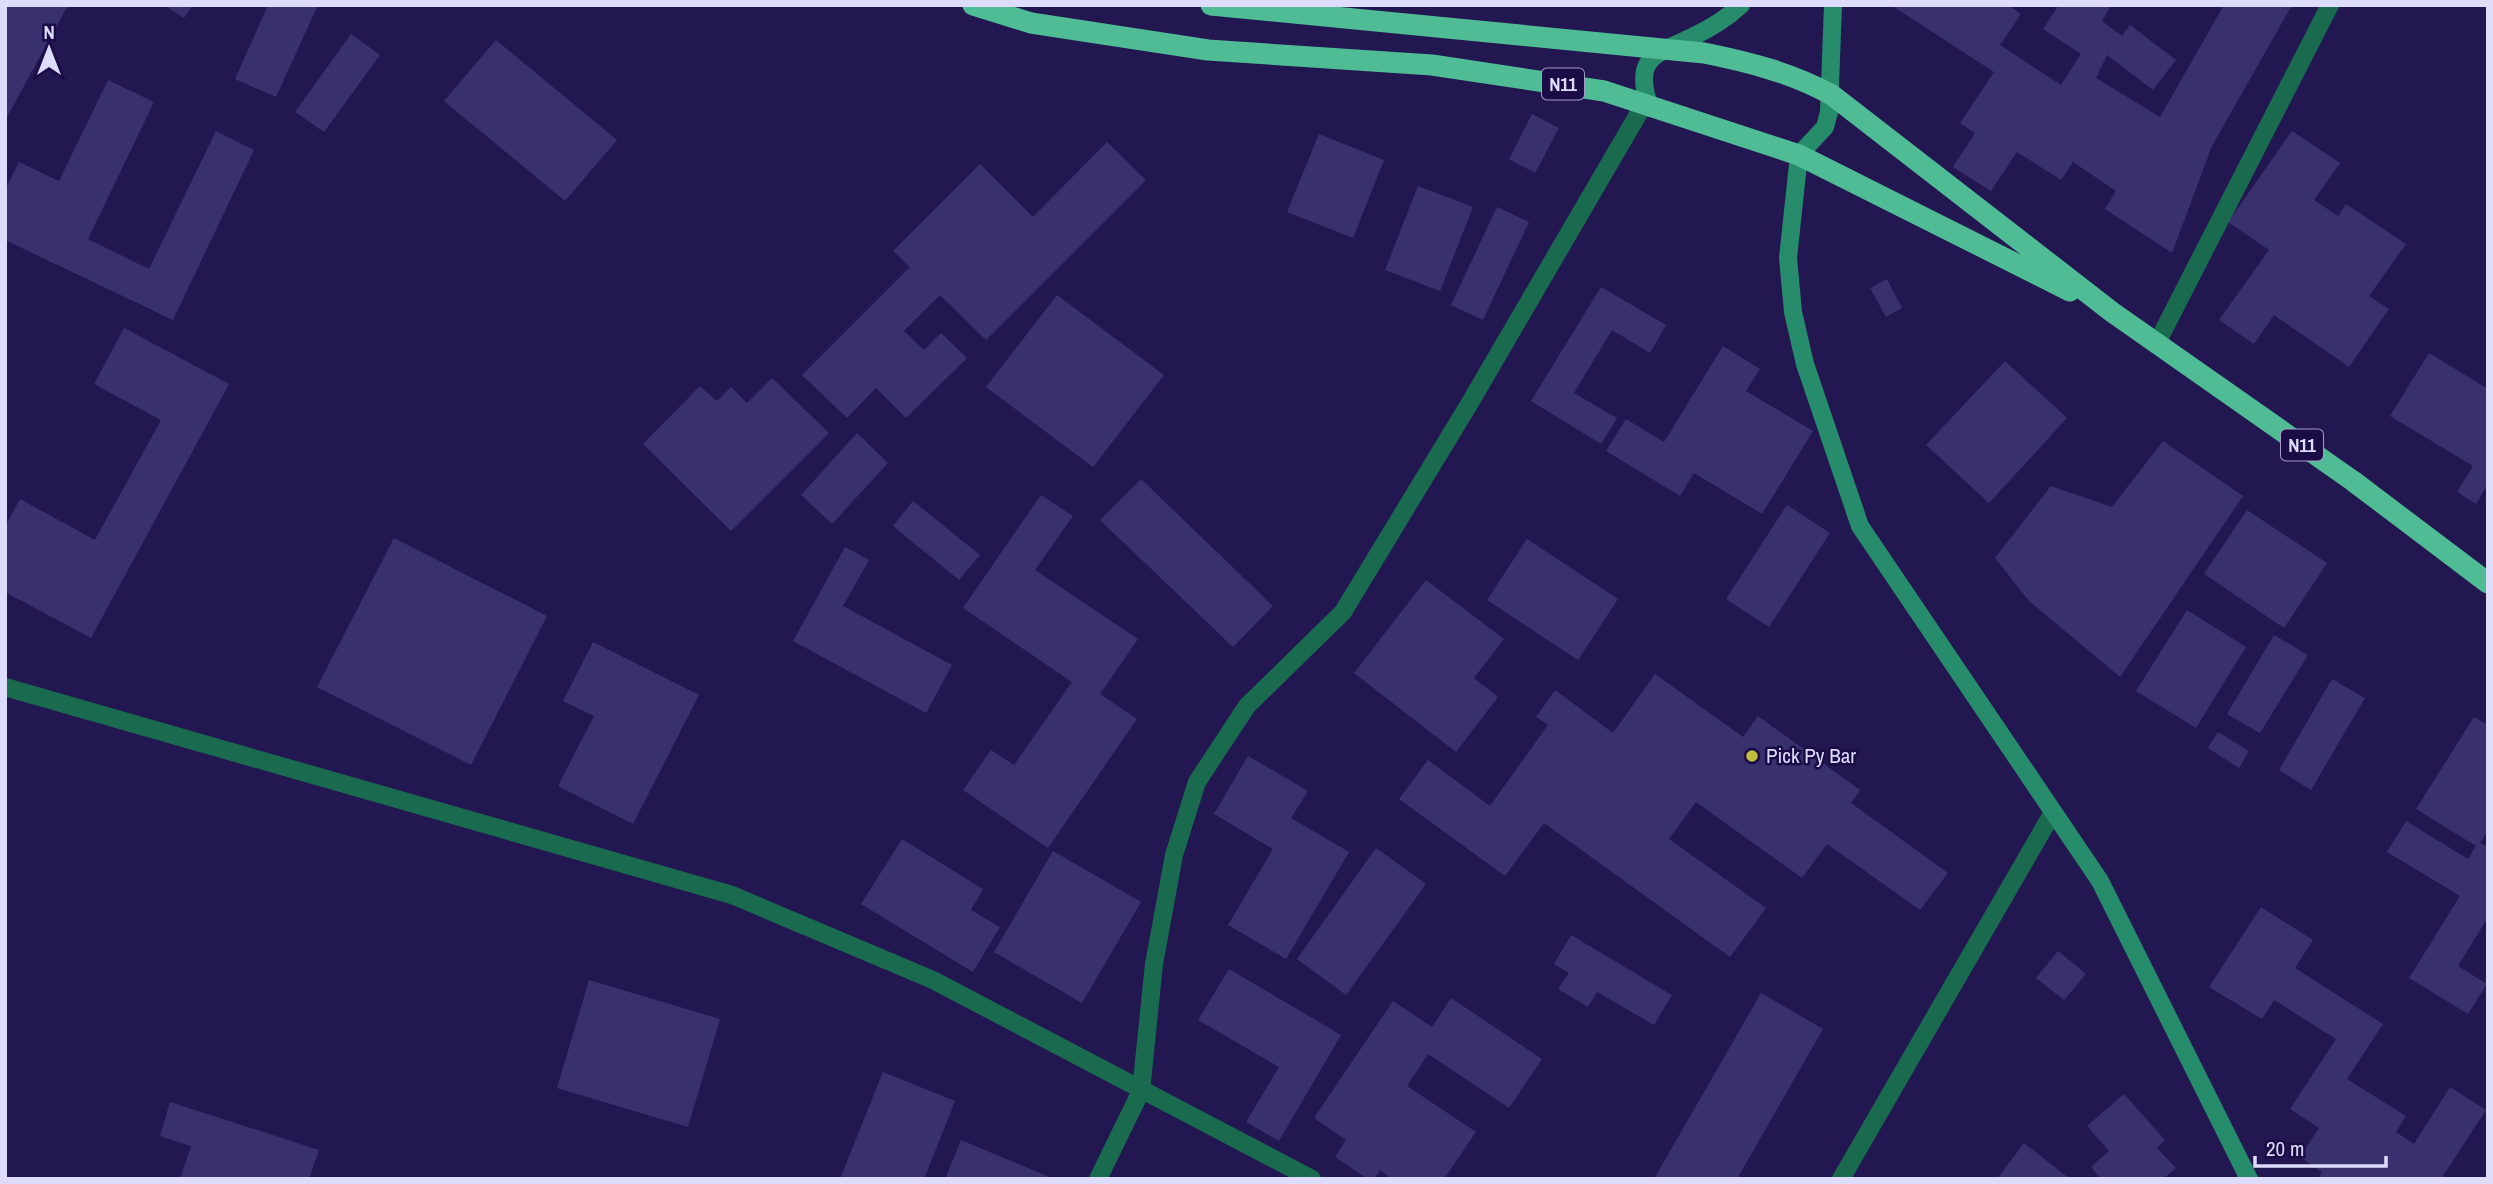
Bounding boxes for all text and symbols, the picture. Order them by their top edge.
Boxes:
north arrow [14,14,84,84]
text: N [43,19,55,45]
road number: N11 [1542,68,1584,100]
road number: N11 [2281,430,2323,460]
place label: Pick Py Bar [1766,741,1856,770]
marker: Pick Py Bar [1744,748,1760,764]
scale bar [2255,1124,2386,1168]
text: 20 m [2266,1134,2304,1163]

